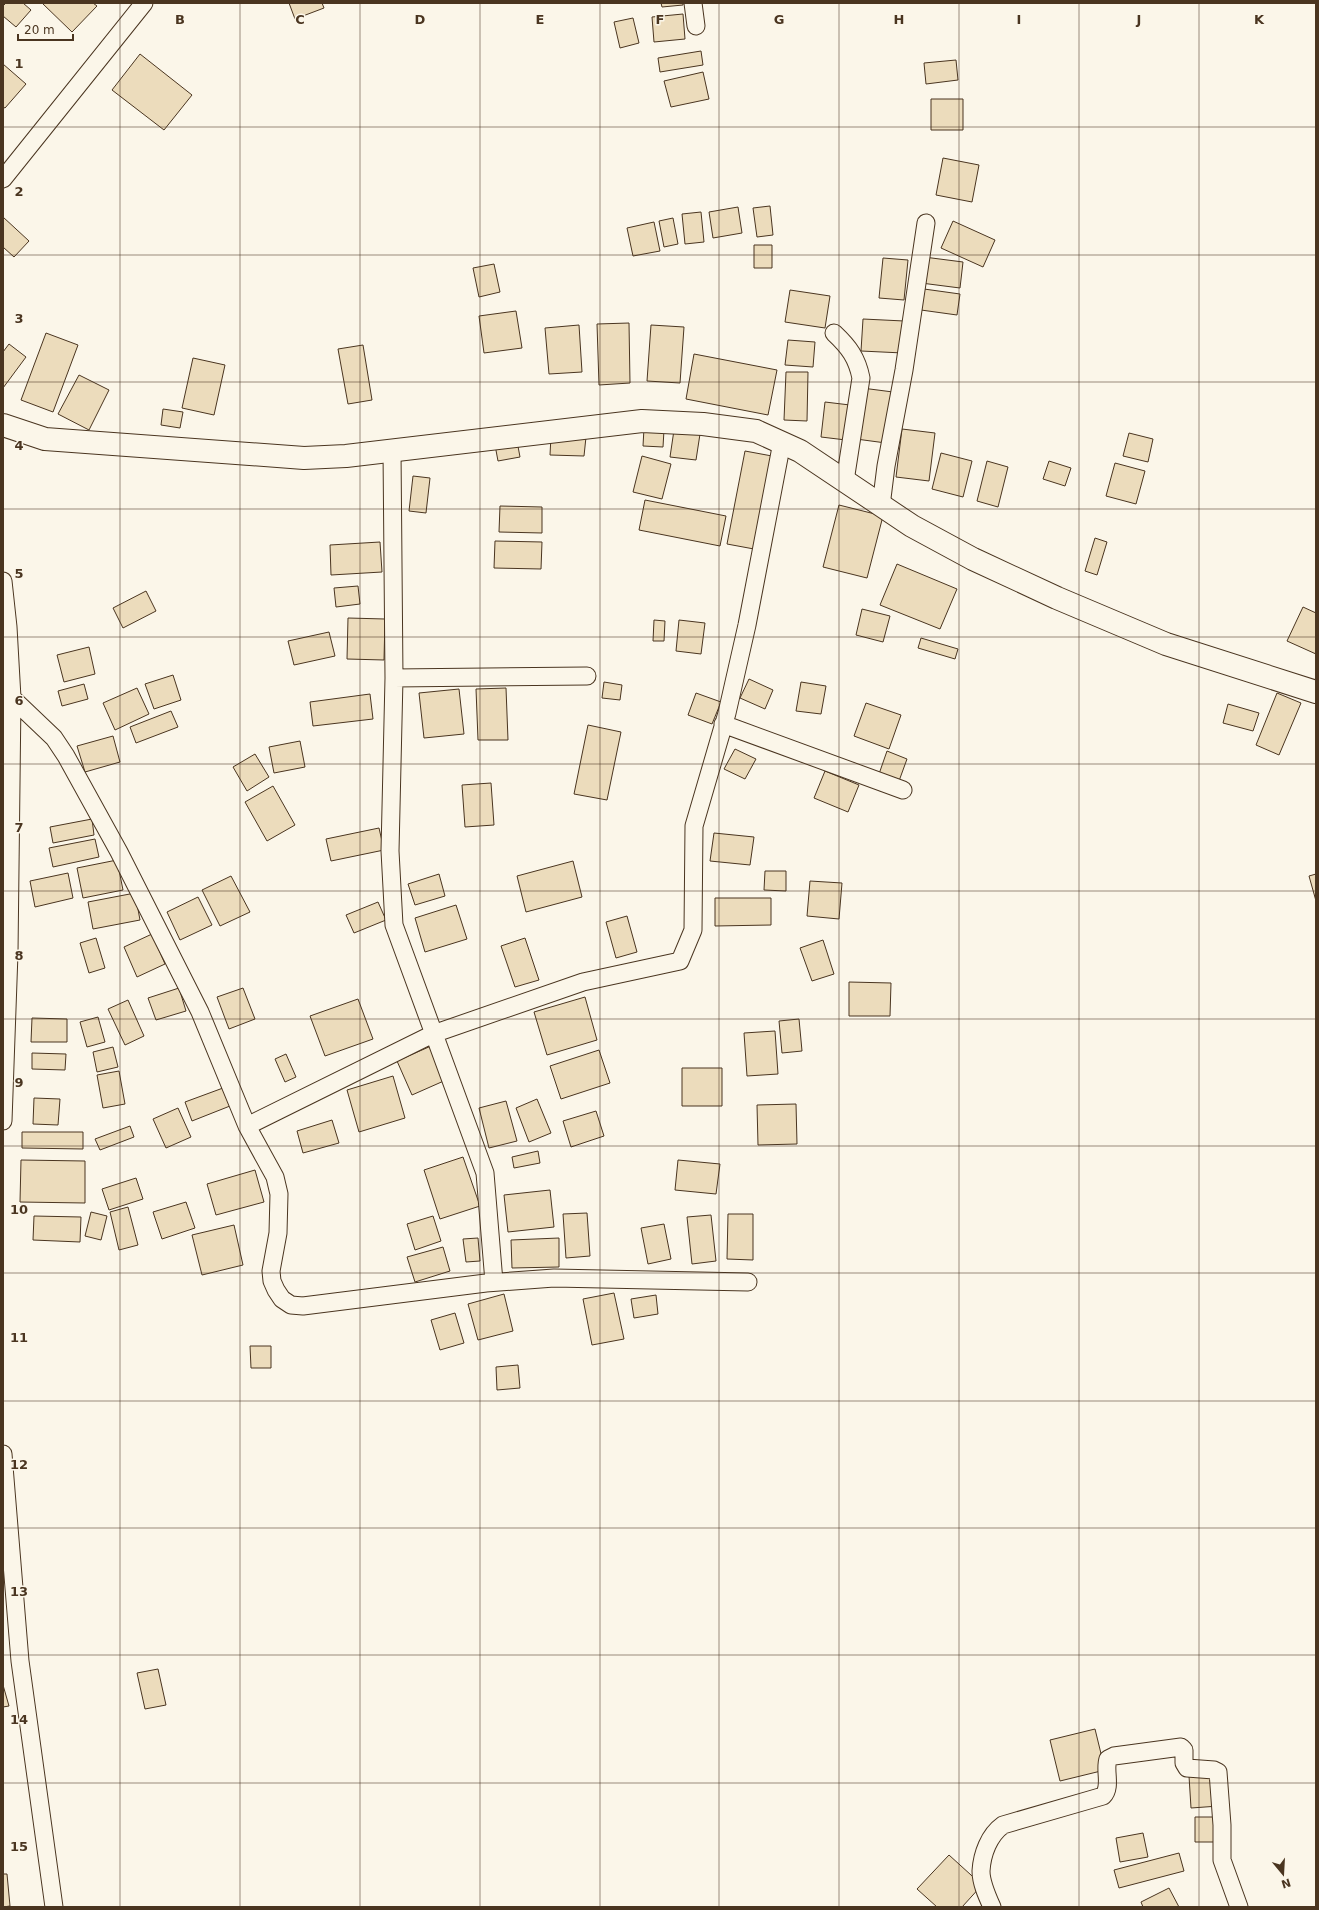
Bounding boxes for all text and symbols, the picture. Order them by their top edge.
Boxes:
text: B [175,12,185,27]
text: C [295,12,305,27]
text: D [415,12,426,27]
text: E [536,12,544,27]
text: F [656,12,664,27]
text: G [774,12,784,27]
text: H [894,12,904,27]
text: I [1017,12,1021,27]
text: J [1136,12,1141,27]
text: K [1254,12,1265,27]
scale bar [18,16,73,42]
text: 20 m [24,23,55,37]
text: 1 [14,56,24,71]
text: 2 [14,184,24,199]
text: 3 [14,311,24,326]
text: 4 [14,438,24,453]
text: 5 [14,566,24,581]
text: 6 [14,693,24,708]
text: 7 [14,820,24,835]
text: 8 [14,948,24,963]
text: 9 [14,1075,24,1090]
text: 10 [10,1202,28,1217]
text: 11 [10,1330,28,1345]
text: 12 [10,1457,28,1472]
text: 13 [10,1584,28,1599]
text: 14 [10,1712,28,1727]
text: 15 [10,1839,28,1854]
north arrow [1263,1854,1303,1894]
text: N [1280,1875,1292,1891]

